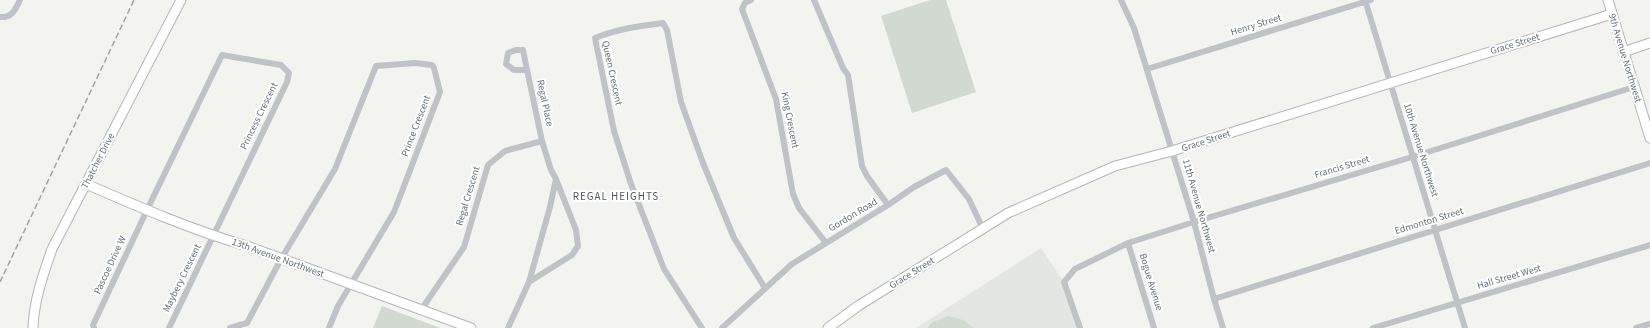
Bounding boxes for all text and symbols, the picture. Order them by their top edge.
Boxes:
street label: Henry Street [1229,10,1284,39]
street label: 9th Avenue Northwest [1605,12,1645,105]
street label: Grace Street [1489,30,1542,58]
street label: Queen Crescent [598,39,626,107]
street label: Regal Place [533,78,557,128]
street label: Princess Crescent [237,80,282,152]
street label: King Crescent [778,91,802,150]
street label: Prince Crescent [398,93,434,159]
street label: 10th Avenue Northwest [1400,101,1442,199]
street label: Grace Street [1180,126,1233,156]
street label: Thatcher Drive [78,131,118,191]
street label: Francis Street [1313,152,1372,182]
street label: 11th Avenue Northwest [1179,157,1219,255]
street label: Regal Crescent [452,164,484,227]
district label: REGAL HEIGHTS [573,189,659,204]
street label: Gordon Road [826,195,880,235]
street label: Edmonton Street [1393,204,1466,238]
street label: Pascoe Drive W [90,233,130,296]
street label: 13th Avenue Northwest [230,235,327,281]
street label: Maybery Crescent [159,241,205,314]
street label: Bogue Avenue [1136,251,1166,313]
street label: Grace Street [887,253,938,292]
street label: Hall Street West [1475,261,1543,293]

